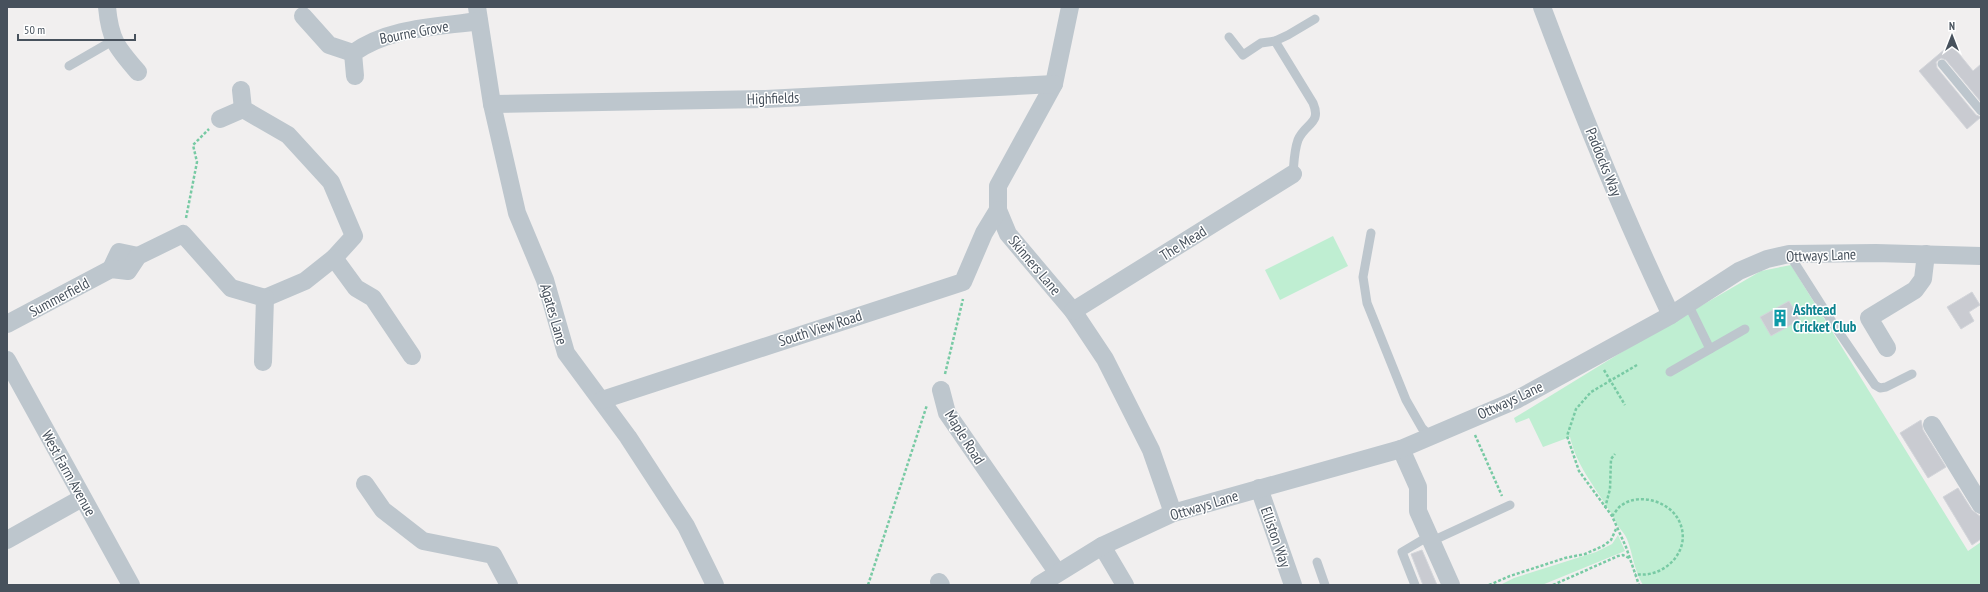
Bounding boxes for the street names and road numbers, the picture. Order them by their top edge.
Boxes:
street label: Bourne Grove [378,16,450,48]
street label: Highfields [747,88,799,108]
street label: Paddocks Way [1582,125,1626,199]
street label: The Mead [1156,221,1210,265]
street label: Skinners Lane [1005,231,1065,299]
street label: Ottways Lane [1786,244,1856,266]
street label: Summerfield [26,273,92,321]
street label: Agates Lane [536,281,572,347]
street label: South View Road [776,306,864,350]
street label: Ottways Lane [1474,377,1546,423]
street label: Maple Road [941,406,989,468]
street label: West Farm Avenue [38,427,100,519]
street label: Ottways Lane [1168,486,1240,524]
street label: Elliston Way [1257,504,1295,570]

